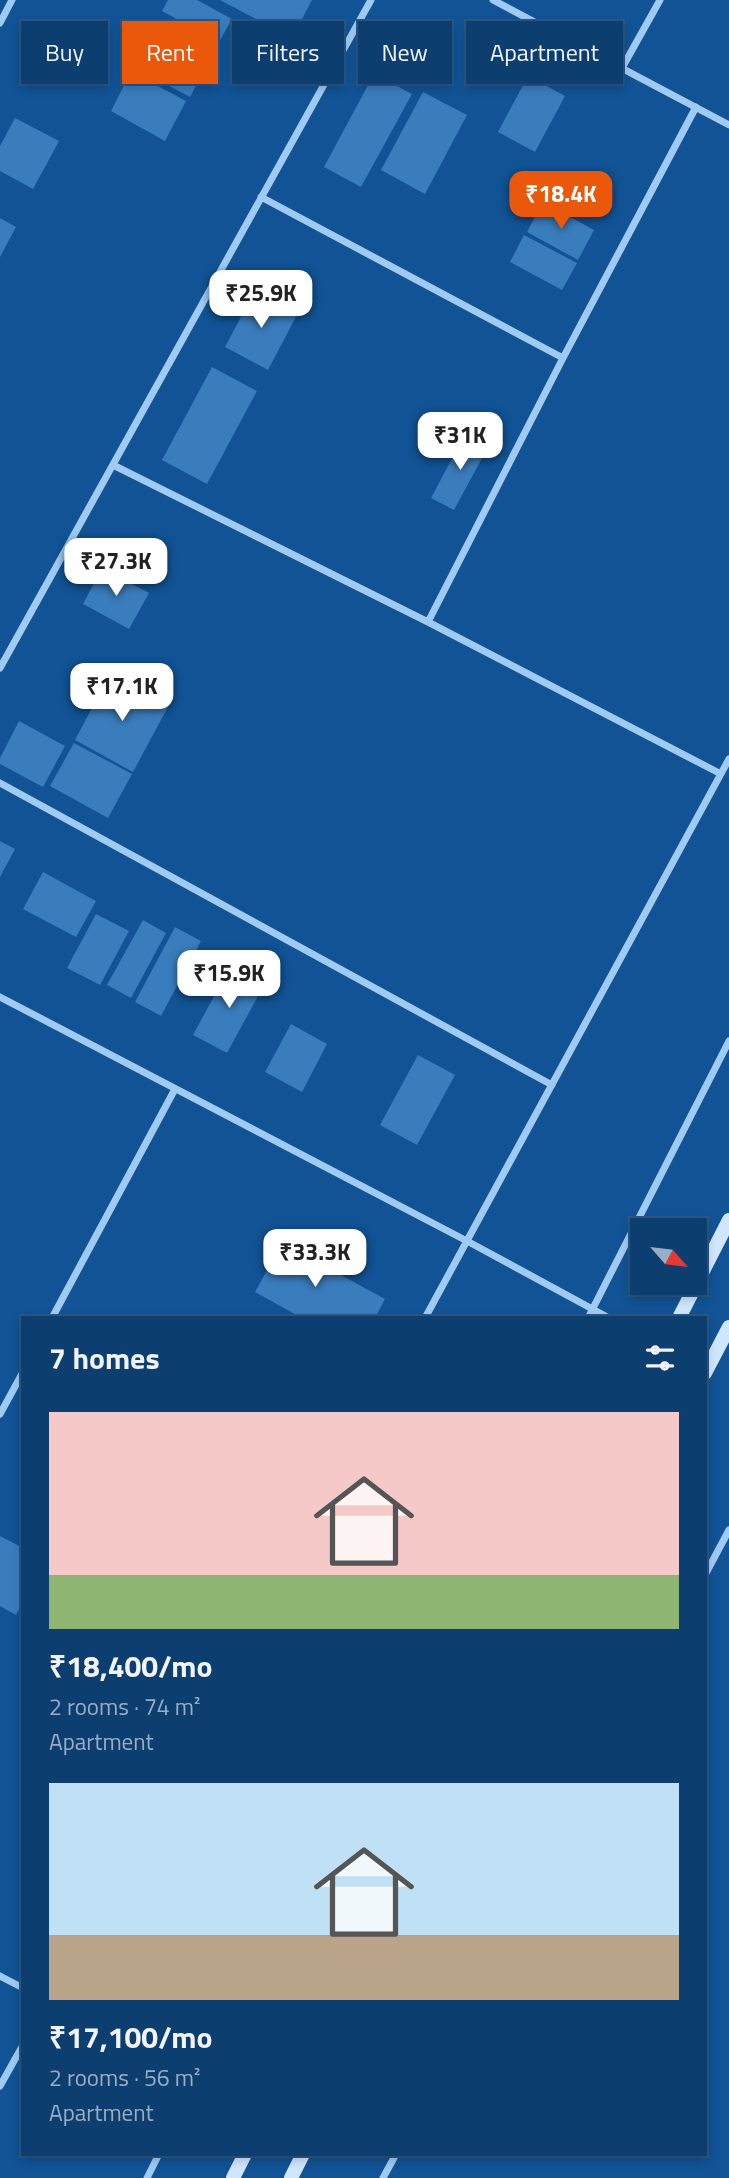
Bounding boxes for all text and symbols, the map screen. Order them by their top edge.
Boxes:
chip: Buy [21,21,108,84]
chip: Rent [122,21,218,84]
chip: Filters [232,21,344,84]
chip: New [358,21,452,84]
chip: Apartment [466,21,623,84]
pin: ₹18.4K [504,172,618,231]
text: ₹18.4K [525,176,597,211]
pin: ₹25.9K [204,270,318,330]
text: ₹25.9K [225,275,297,310]
pin: ₹31K [419,412,501,472]
text: ₹31K [434,417,486,452]
pin: ₹27.3K [59,538,173,598]
text: ₹27.3K [80,543,152,578]
pin: ₹17.1K [65,664,179,723]
text: ₹17.1K [86,668,158,703]
pin: ₹15.9K [172,950,286,1010]
text: ₹15.9K [193,955,265,990]
north arrow [630,1218,707,1295]
map controls [630,1218,707,1295]
pin: ₹33.3K [258,1230,372,1289]
text: ₹33.3K [279,1234,351,1269]
text: 7 homes [49,1335,160,1381]
icon: filters [641,1339,679,1377]
icon: home [301,1458,427,1584]
text: ₹18,400/mo [49,1643,213,1689]
text: 2 rooms · 74 m² [49,1689,200,1724]
text: Apartment [49,1724,154,1759]
icon: home [301,1829,427,1955]
text: ₹17,100/mo [49,2014,213,2060]
text: 2 rooms · 56 m² [49,2060,200,2095]
text: Apartment [49,2095,154,2130]

